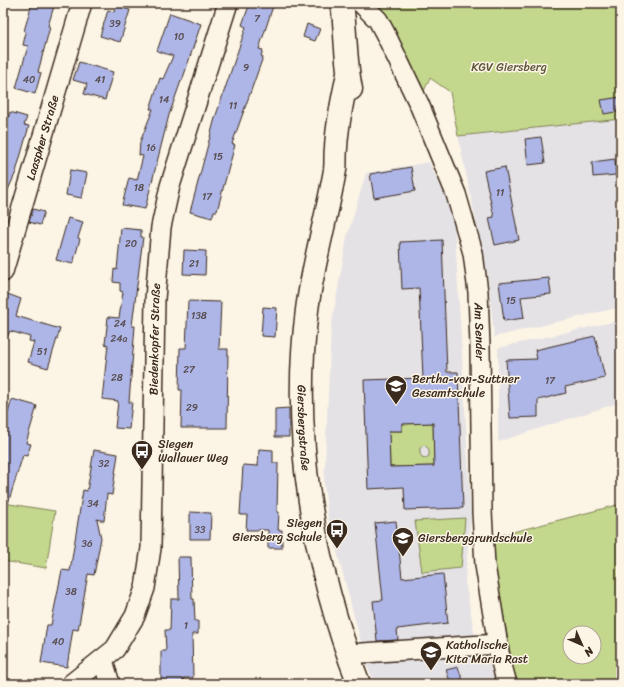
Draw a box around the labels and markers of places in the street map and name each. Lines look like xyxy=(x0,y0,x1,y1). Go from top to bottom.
place label: Bertha-von-Suttner Gesamtschule xyxy=(412,368,520,404)
school or university icon: Bertha-von-Suttner Gesamtschule xyxy=(383,373,409,406)
place label: Siegen Wallauer Weg xyxy=(158,433,228,469)
bus stop icon: Siegen Wallauer Weg xyxy=(129,438,155,471)
place label: Siegen Giersberg Schule xyxy=(232,512,323,548)
bus stop icon: Siegen Giersberg Schule xyxy=(324,517,350,550)
school or university icon: Giersberggrundschule xyxy=(390,525,416,558)
place label: Giersberggrundschule xyxy=(418,527,532,549)
place label: Katholische Kita Maria Rast xyxy=(446,634,528,670)
school or university icon: Katholische Kita Maria Rast xyxy=(418,639,444,672)

